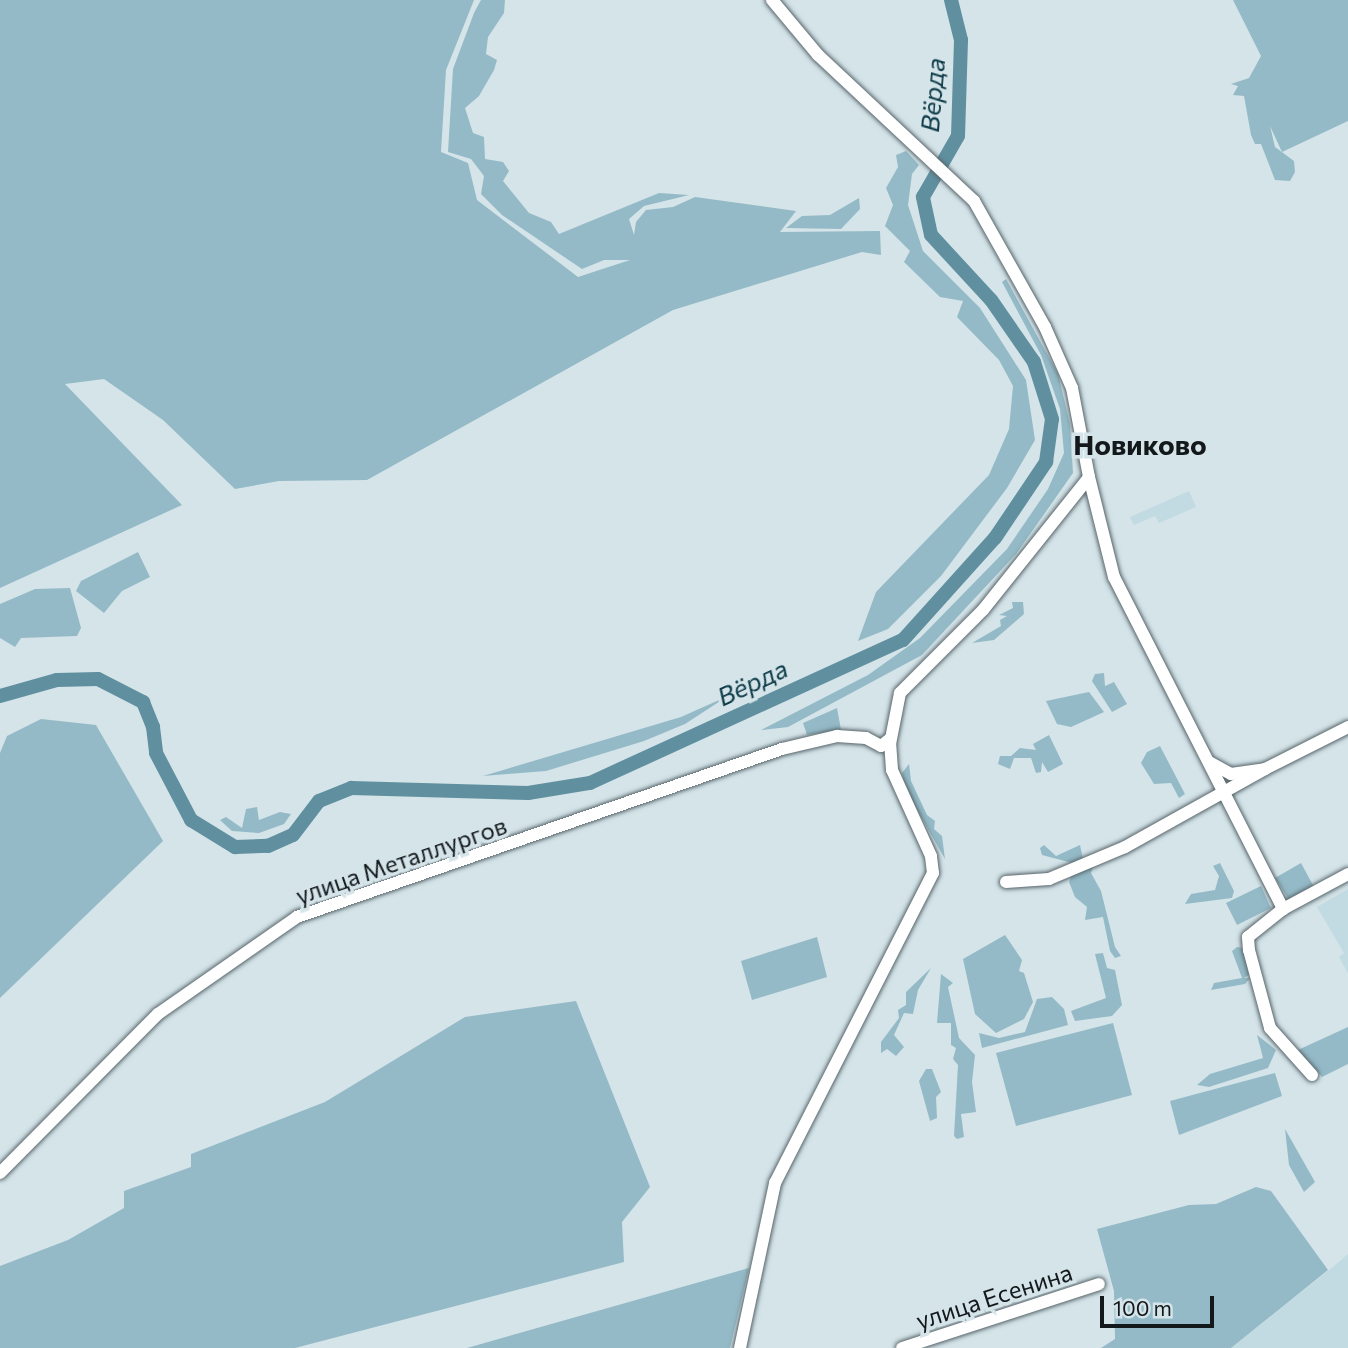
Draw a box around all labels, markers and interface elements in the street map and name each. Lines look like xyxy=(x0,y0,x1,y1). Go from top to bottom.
water label: Вёрда xyxy=(913,57,951,133)
district label: Новиково xyxy=(1073,427,1207,461)
water label: Вёрда xyxy=(712,652,792,712)
street label: улица Металлургов xyxy=(292,810,510,910)
street label: улица Есенина xyxy=(912,1257,1076,1335)
scale bar xyxy=(1103,1282,1217,1326)
text: 100 m xyxy=(1113,1295,1172,1320)

